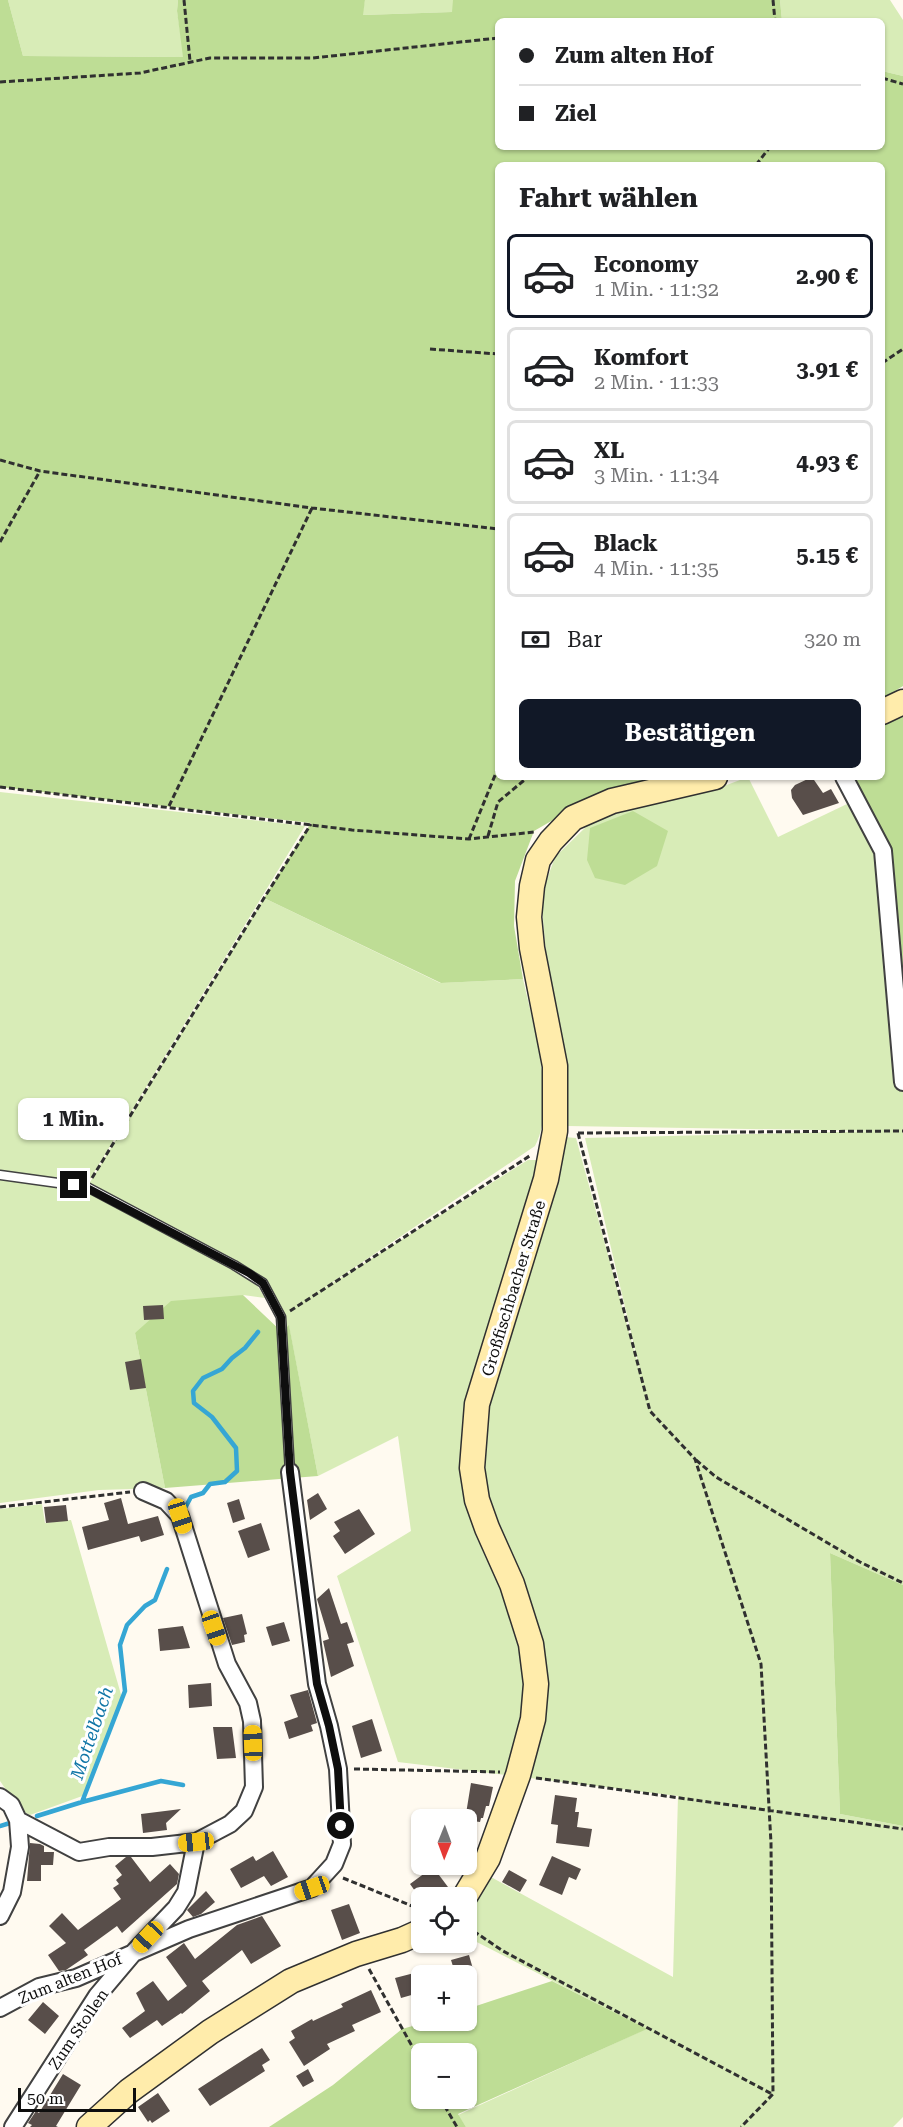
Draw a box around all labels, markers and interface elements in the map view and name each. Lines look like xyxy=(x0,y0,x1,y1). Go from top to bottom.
text: Zum alten Hof xyxy=(555,43,714,68)
text: Ziel xyxy=(555,101,596,126)
text: Fahrt wählen xyxy=(519,182,698,214)
icon: car xyxy=(522,249,576,303)
text: Economy xyxy=(594,252,698,277)
text: 2.90 € xyxy=(796,264,858,289)
text: 1 Min. · 11:32 xyxy=(594,277,719,301)
icon: car xyxy=(522,342,576,396)
text: Komfort xyxy=(594,345,689,370)
text: 3.91 € xyxy=(796,357,858,382)
text: 2 Min. · 11:33 xyxy=(594,370,719,394)
icon: car xyxy=(522,435,576,489)
text: XL xyxy=(594,438,624,463)
text: 4.93 € xyxy=(796,450,858,475)
text: 3 Min. · 11:34 xyxy=(594,463,719,487)
icon: car xyxy=(522,528,576,582)
text: Black xyxy=(594,531,658,556)
text: 5.15 € xyxy=(796,543,858,568)
text: 4 Min. · 11:35 xyxy=(594,556,719,580)
icon: cash xyxy=(519,623,552,656)
text: Bar xyxy=(567,627,603,652)
text: 320 m xyxy=(804,627,861,651)
button: Bestätigen xyxy=(519,699,861,768)
callout: 1 Min. xyxy=(19,1098,130,1140)
text: 1 Min. xyxy=(43,1107,104,1131)
route end xyxy=(60,1171,87,1198)
street label: Großfischbacher Straße xyxy=(478,1198,549,1378)
car xyxy=(166,1496,194,1536)
car xyxy=(200,1608,228,1648)
water label: Mottelbach xyxy=(66,1684,117,1783)
car xyxy=(243,1725,263,1761)
north arrow xyxy=(411,1809,477,1875)
map controls xyxy=(411,1809,477,2109)
route start xyxy=(327,1812,354,1839)
car xyxy=(177,1831,215,1853)
car xyxy=(292,1874,332,1902)
button: locate xyxy=(411,1887,477,1953)
car xyxy=(129,1918,167,1956)
street label: Zum alten Hof xyxy=(16,1949,126,2008)
button: + xyxy=(411,1965,477,2031)
street label: Zum Stollen xyxy=(45,1985,112,2073)
button: − xyxy=(411,2043,477,2109)
scale bar xyxy=(18,2085,136,2112)
text: 50 m xyxy=(27,2089,64,2108)

